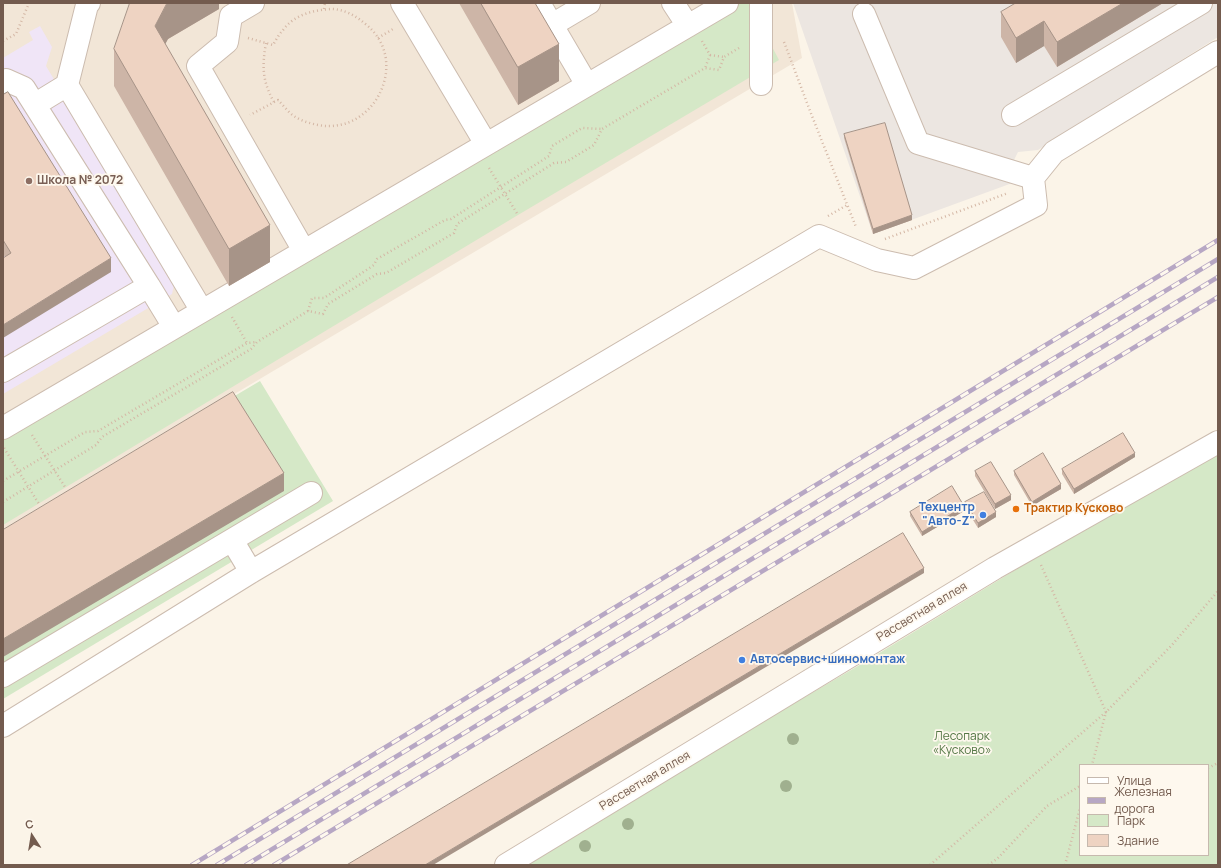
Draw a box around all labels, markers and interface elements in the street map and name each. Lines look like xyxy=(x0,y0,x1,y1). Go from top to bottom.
place label: Школа № 2072 xyxy=(37,174,123,188)
marker: Школа № 2072 xyxy=(24,176,34,186)
place label: Техцентр "Авто-Z" xyxy=(919,501,975,529)
place label: Трактир Кусково xyxy=(1024,502,1123,516)
marker: Трактир Кусково xyxy=(1011,504,1021,514)
marker: Техцентр "Авто-Z" xyxy=(978,510,988,520)
street label: Рассветная аллея xyxy=(874,579,970,645)
place label: Автосервис+шиномонтаж xyxy=(750,653,905,667)
marker: Автосервис+шиномонтаж xyxy=(737,655,747,665)
park label: Лесопарк «Кусково» xyxy=(933,730,991,758)
street label: Рассветная аллея xyxy=(597,748,693,814)
legend xyxy=(1079,764,1209,856)
text: Улица xyxy=(1117,772,1151,789)
text: Железная дорога xyxy=(1114,783,1172,817)
text: Парк xyxy=(1117,812,1145,829)
north arrow xyxy=(12,816,52,856)
text: С xyxy=(24,816,35,832)
text: Здание xyxy=(1117,832,1159,849)

